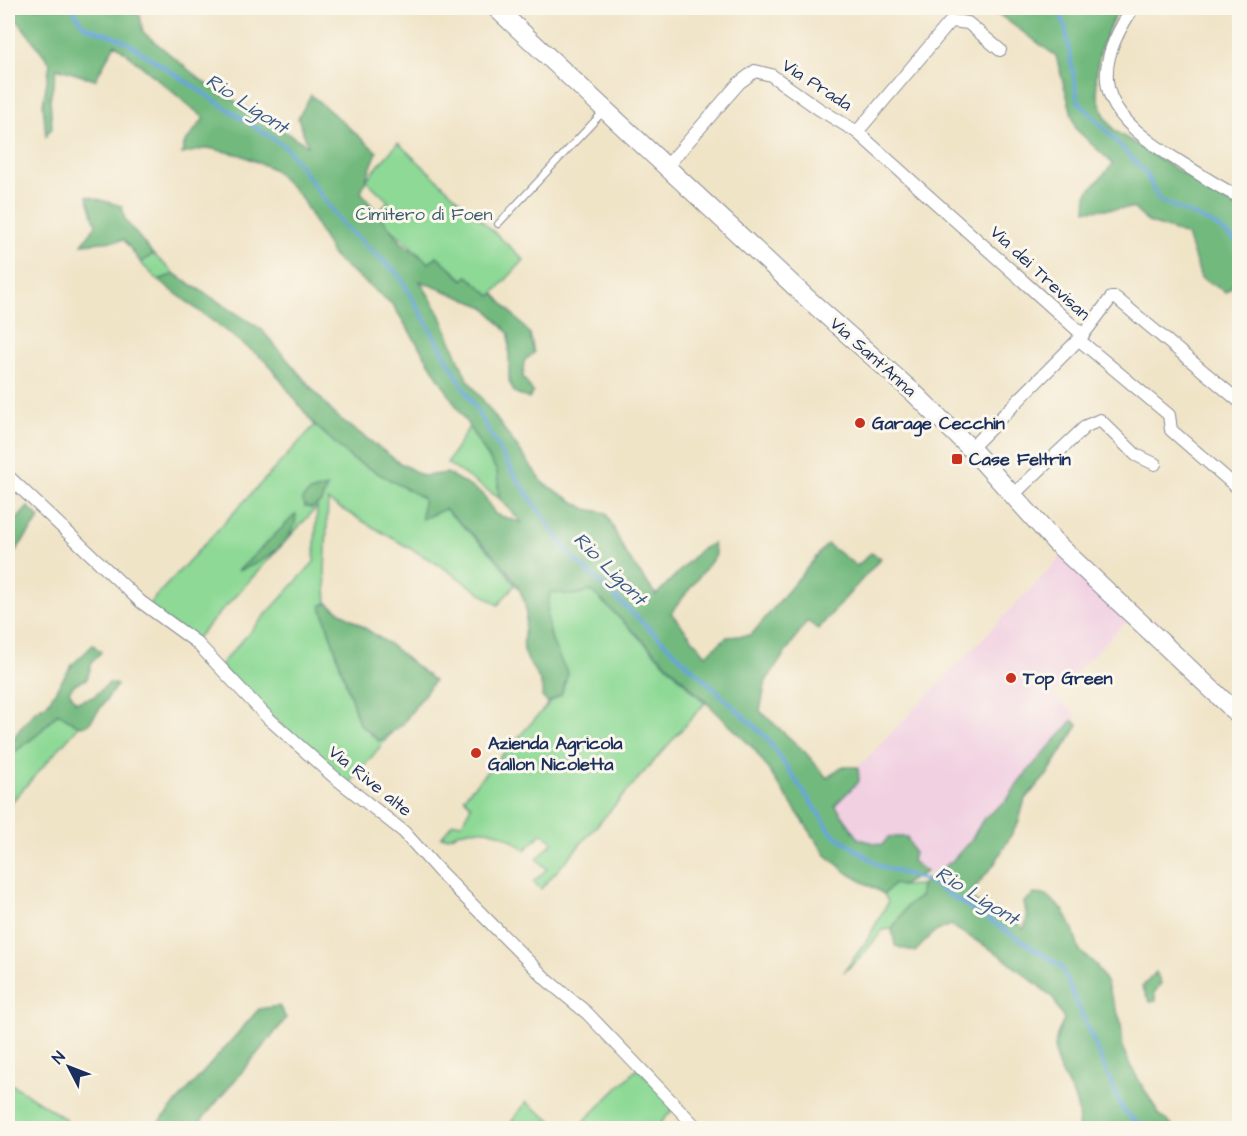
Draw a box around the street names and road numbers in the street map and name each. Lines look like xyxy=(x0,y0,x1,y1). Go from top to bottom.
street label: Via Prada xyxy=(777,53,857,117)
street label: Via dei Trevisan xyxy=(984,220,1096,326)
street label: Via Sant'Anna xyxy=(824,311,922,403)
street label: Via Rive alte xyxy=(323,739,417,823)

